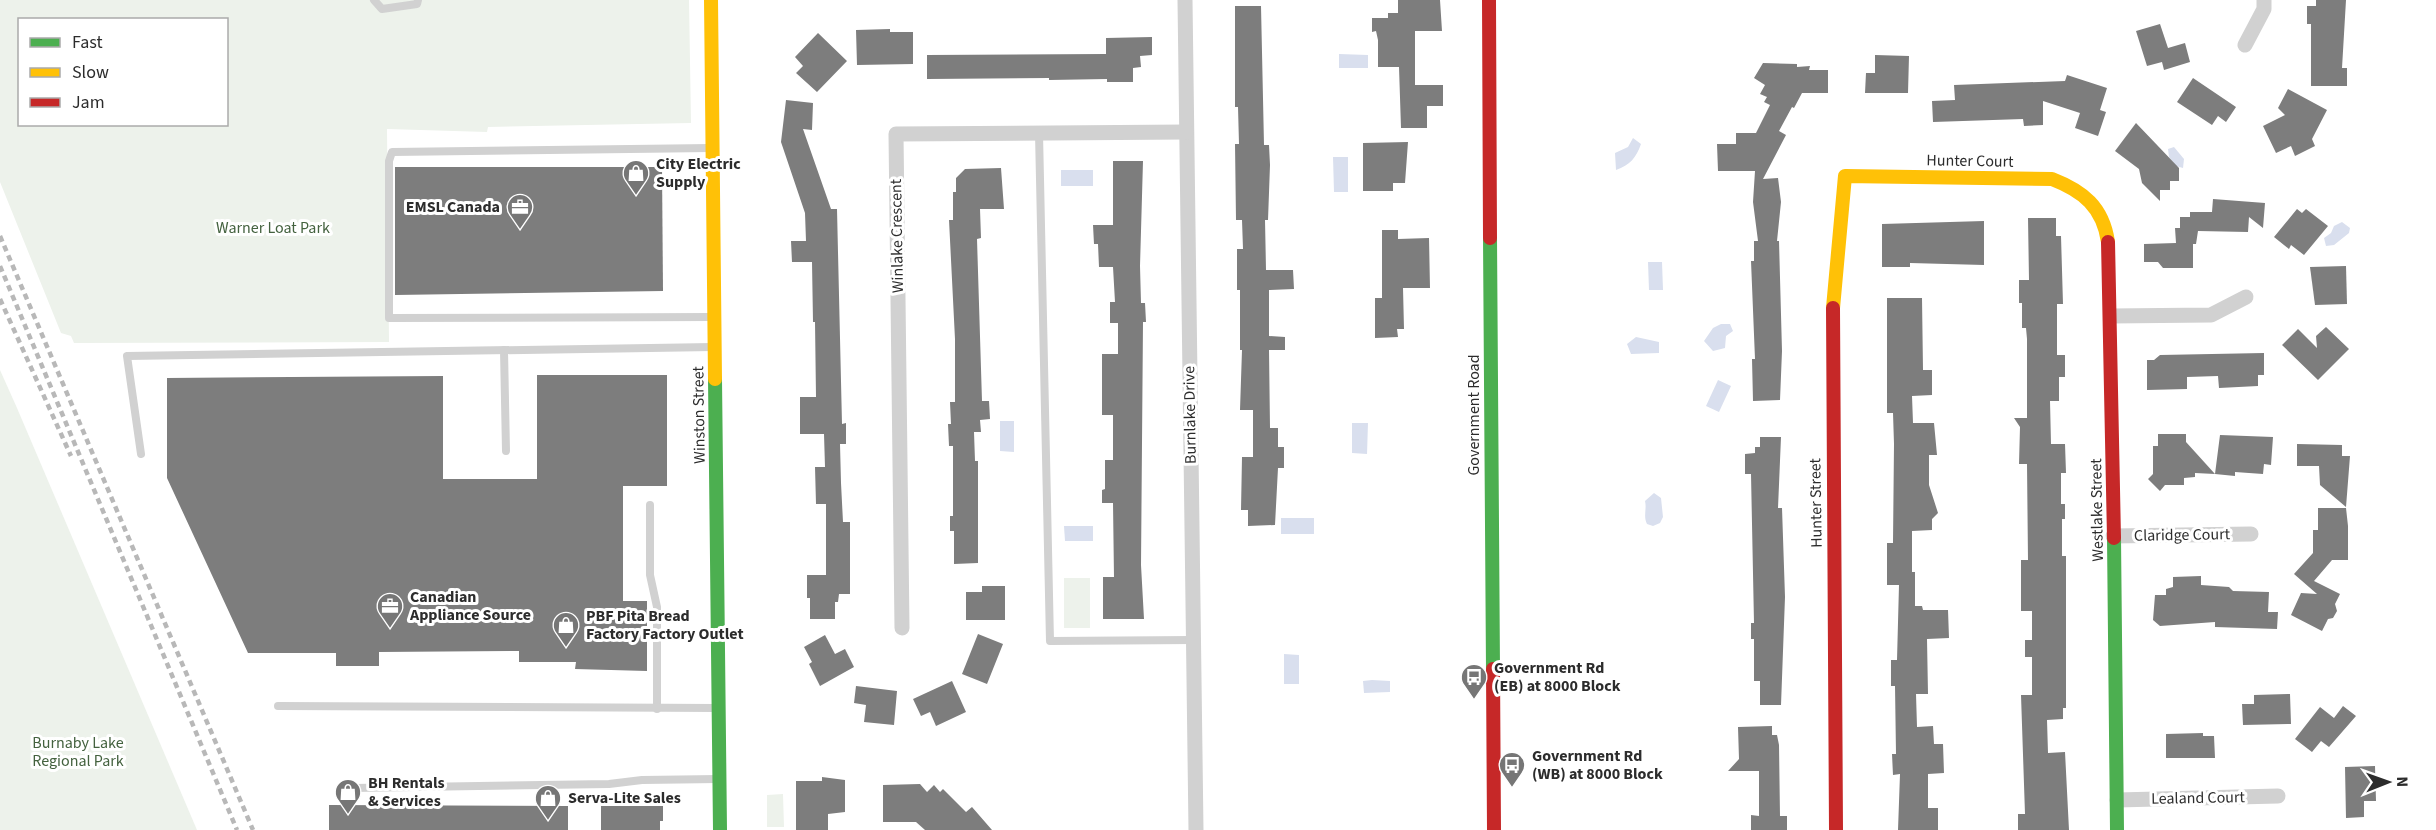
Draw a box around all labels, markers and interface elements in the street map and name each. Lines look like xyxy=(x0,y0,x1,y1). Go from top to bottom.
legend xyxy=(18,18,228,126)
text: Fast xyxy=(72,30,103,55)
text: Slow xyxy=(72,60,109,85)
text: Jam xyxy=(72,90,105,115)
street label: Hunter Court xyxy=(1926,149,2014,173)
place label: City Electric Supply xyxy=(656,153,741,193)
shop icon: City Electric Supply xyxy=(621,158,651,196)
street label: Winlake Crescent xyxy=(885,178,909,293)
office icon: EMSL Canada xyxy=(505,192,535,230)
place label: EMSL Canada xyxy=(406,196,500,218)
park label: Warner Loat Park xyxy=(216,217,330,239)
street label: Government Road xyxy=(1463,354,1485,476)
street label: Winston Street xyxy=(687,365,711,464)
street label: Burnlake Drive xyxy=(1178,366,1202,464)
street label: Hunter Street xyxy=(1804,457,1828,548)
street label: Westlake Street xyxy=(2085,458,2109,562)
street label: Claridge Court xyxy=(2134,523,2231,547)
place label: Canadian Appliance Source xyxy=(409,586,531,626)
office icon: Canadian Appliance Source xyxy=(375,591,405,629)
place label: PBF Pita Bread Factory Factory Outlet xyxy=(586,605,744,645)
shop icon: PBF Pita Bread Factory Factory Outlet xyxy=(551,610,581,648)
place label: Government Rd (EB) at 8000 Block xyxy=(1494,657,1621,697)
bus stop icon: Government Rd (EB) at 8000 Block xyxy=(1459,662,1489,700)
park label: Burnaby Lake Regional Park xyxy=(32,732,124,772)
place label: Government Rd (WB) at 8000 Block xyxy=(1532,745,1663,785)
bus stop icon: Government Rd (WB) at 8000 Block xyxy=(1497,750,1527,788)
north arrow xyxy=(2358,752,2418,812)
place label: BH Rentals & Services xyxy=(368,772,445,812)
text: N xyxy=(2391,776,2413,787)
shop icon: BH Rentals & Services xyxy=(333,777,363,815)
shop icon: Serva-Lite Sales xyxy=(533,783,563,821)
street label: Lealand Court xyxy=(2151,786,2246,810)
place label: Serva-Lite Sales xyxy=(568,787,681,809)

